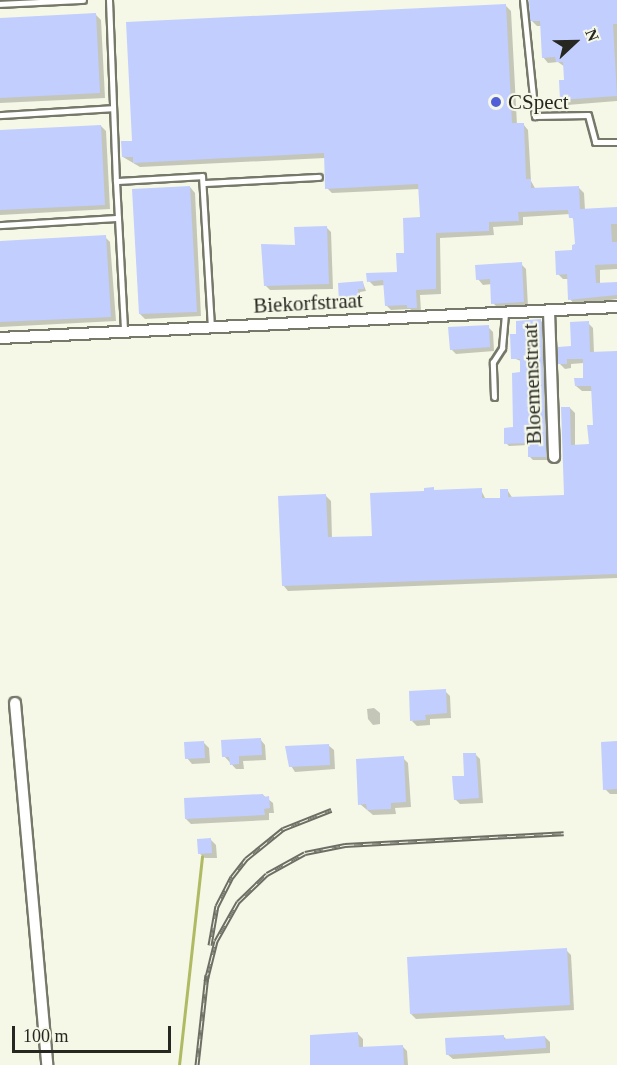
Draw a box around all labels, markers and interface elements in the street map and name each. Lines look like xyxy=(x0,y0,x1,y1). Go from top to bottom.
north arrow xyxy=(545,12,605,72)
text: N xyxy=(582,27,602,44)
place label: CSpect xyxy=(508,89,569,115)
marker: CSpect xyxy=(489,95,503,109)
street label: Biekorfstraat xyxy=(253,288,363,318)
street label: Bloemenstraat xyxy=(517,323,547,445)
scale bar xyxy=(15,1014,174,1052)
text: 100 m xyxy=(23,1026,69,1046)

